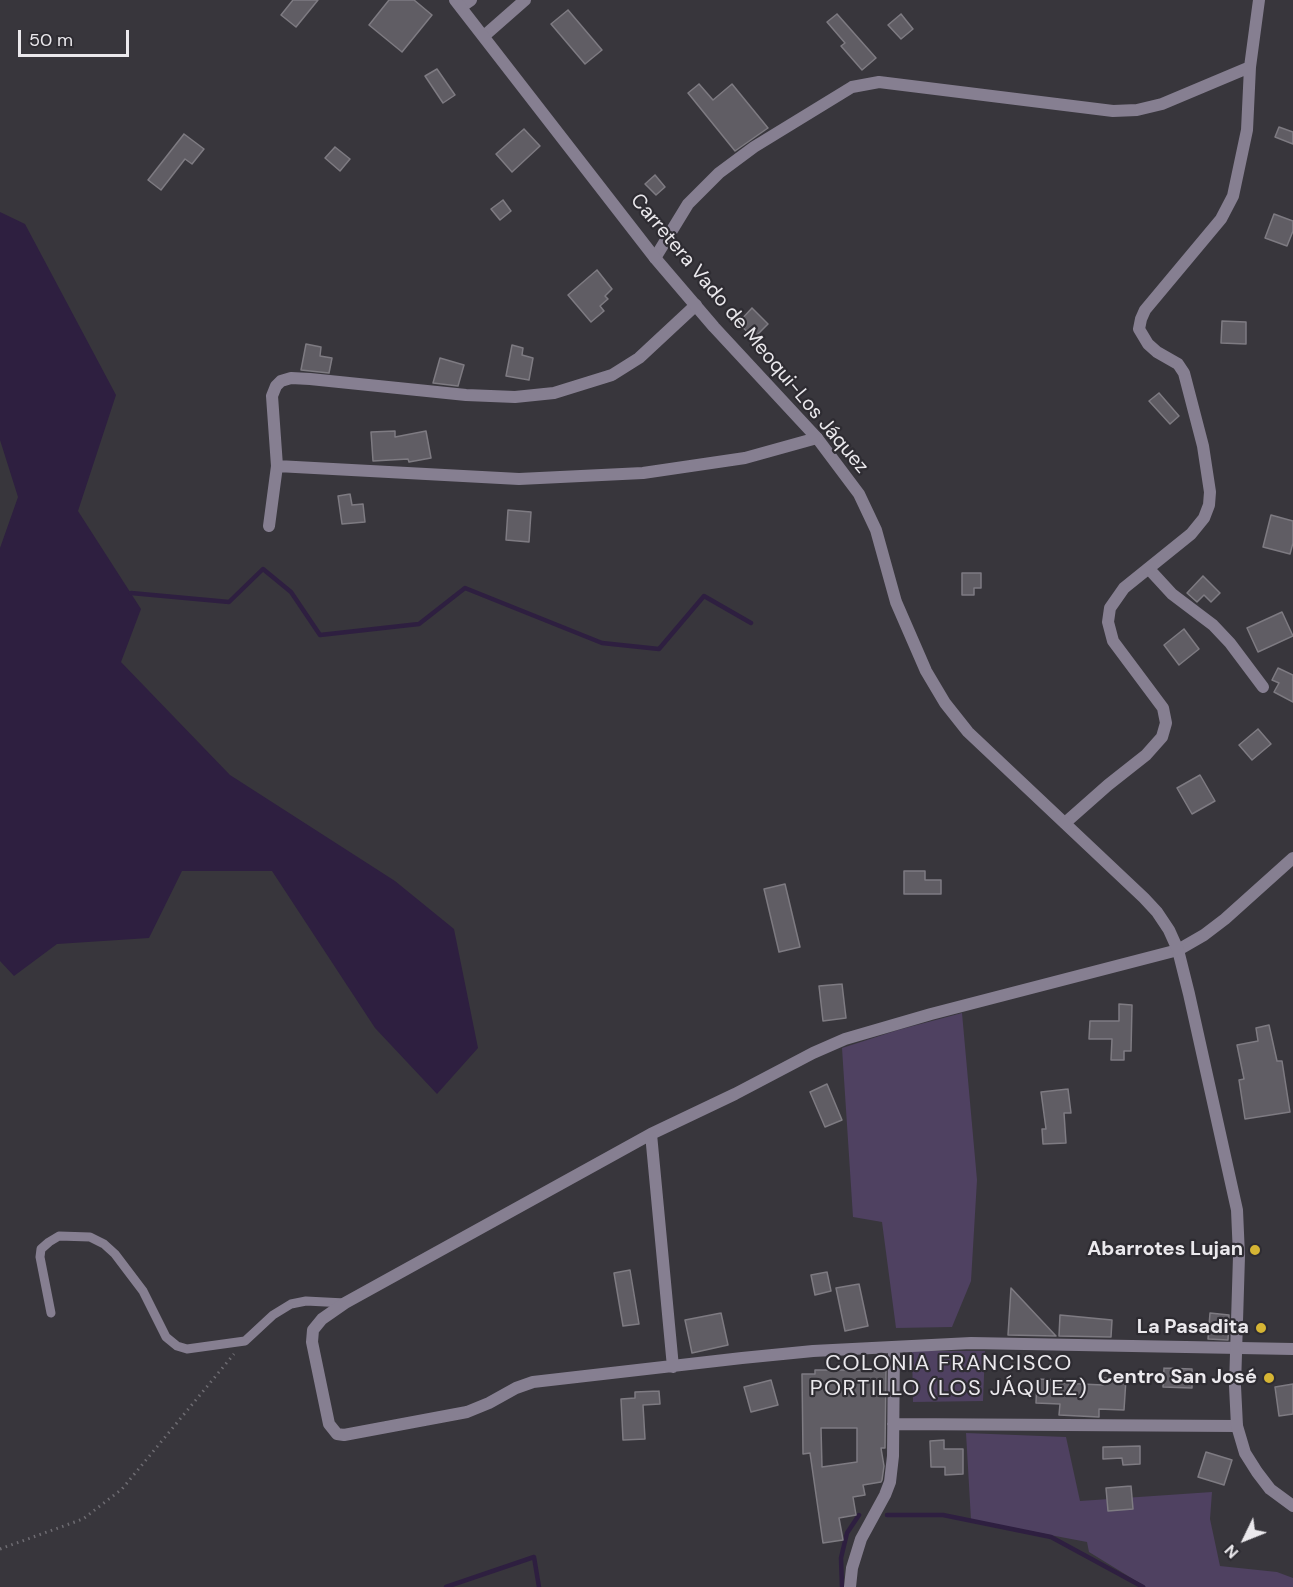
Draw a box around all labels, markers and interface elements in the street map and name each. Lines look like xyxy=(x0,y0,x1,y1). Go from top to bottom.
scale bar xyxy=(21,18,132,56)
text: 50 m xyxy=(29,28,73,52)
street label: Carretera Vado de Meoqui-Los Jáquez xyxy=(625,189,873,479)
place label: Abarrotes Lujan xyxy=(1087,1238,1243,1262)
marker: Abarrotes Lujan xyxy=(1248,1243,1262,1257)
place label: La Pasadita xyxy=(1137,1316,1249,1340)
marker: La Pasadita xyxy=(1254,1321,1268,1335)
district label: COLONIA FRANCISCO PORTILLO (LOS JÁQUEZ) xyxy=(810,1351,1088,1402)
place label: Centro San José xyxy=(1098,1366,1257,1390)
marker: Centro San José xyxy=(1262,1371,1276,1385)
north arrow xyxy=(1215,1509,1275,1569)
text: N xyxy=(1220,1540,1243,1563)

